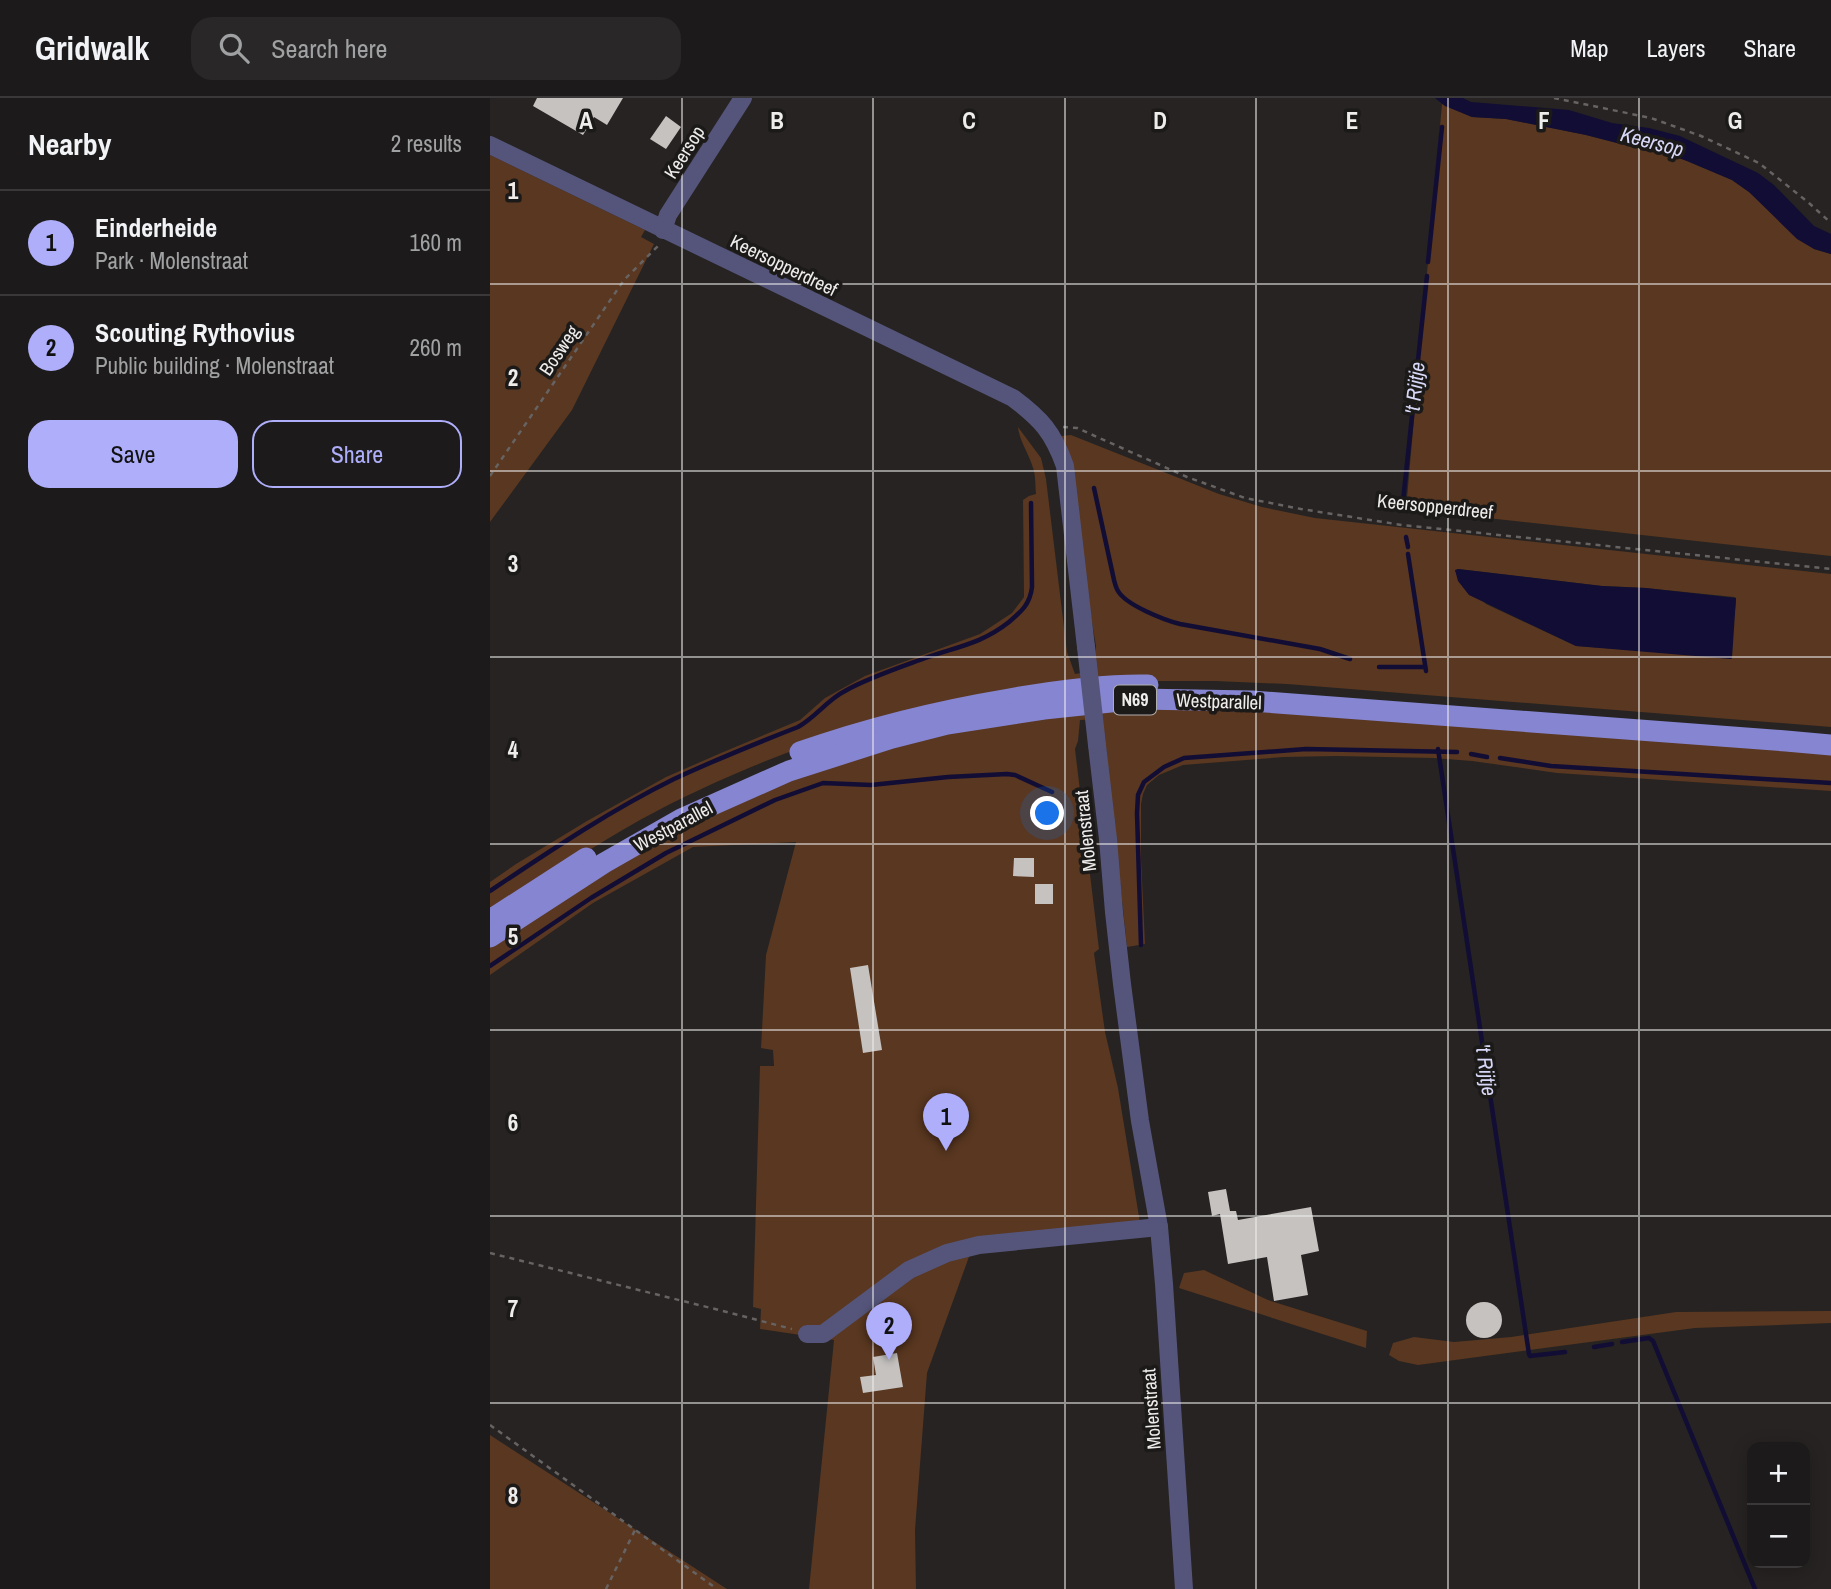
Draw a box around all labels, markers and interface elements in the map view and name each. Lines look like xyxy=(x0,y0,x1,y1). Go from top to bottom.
search box xyxy=(191,17,681,80)
text: Gridwalk xyxy=(35,26,149,70)
icon: search xyxy=(215,29,253,67)
text: Search here xyxy=(271,31,387,66)
text: Map xyxy=(1570,32,1608,64)
text: Layers xyxy=(1646,32,1705,64)
text: Share xyxy=(1743,32,1796,64)
text: A xyxy=(579,105,593,136)
text: B xyxy=(770,105,784,136)
text: C xyxy=(962,105,976,136)
text: D xyxy=(1153,105,1167,136)
text: E xyxy=(1346,105,1358,136)
text: F xyxy=(1538,105,1550,136)
text: G xyxy=(1728,105,1742,136)
water label: Keersop xyxy=(1617,119,1687,164)
street label: Keersop xyxy=(658,121,710,183)
text: Nearby xyxy=(28,124,111,164)
text: 2 results xyxy=(391,128,462,159)
text: 1 xyxy=(508,175,519,206)
text: Einderheide xyxy=(95,210,217,245)
text: 1 xyxy=(46,227,56,258)
text: 160 m xyxy=(410,227,462,258)
street label: Keersopperdreef xyxy=(726,228,842,302)
text: Park · Molenstraat xyxy=(95,245,248,276)
text: Scouting Rythovius xyxy=(95,315,295,350)
street label: Bosweg xyxy=(533,319,585,380)
text: 2 xyxy=(46,332,56,363)
text: 260 m xyxy=(410,332,462,363)
text: Public building · Molenstraat xyxy=(95,350,334,381)
water label: 't Rijtje xyxy=(1397,361,1432,415)
text: 2 xyxy=(508,362,518,393)
button: Save xyxy=(28,420,238,488)
button: Share xyxy=(252,420,462,488)
street label: Keersopperdreef xyxy=(1376,487,1495,525)
text: 3 xyxy=(508,548,518,579)
road number: N69 xyxy=(1114,686,1156,714)
street label: Westparallel xyxy=(1176,687,1262,715)
text: 4 xyxy=(508,734,519,765)
street label: Molenstraat xyxy=(1068,789,1102,873)
street label: Westparallel xyxy=(629,794,717,858)
your location xyxy=(1030,796,1064,830)
text: 5 xyxy=(508,921,518,952)
water label: 't Rijtje xyxy=(1469,1042,1504,1098)
pin: 1 xyxy=(923,1093,969,1151)
text: 6 xyxy=(508,1107,518,1138)
text: 7 xyxy=(508,1293,518,1324)
pin: 2 xyxy=(866,1302,912,1360)
street label: Molenstraat xyxy=(1135,1367,1167,1451)
map controls xyxy=(1747,1442,1810,1568)
button: + xyxy=(1747,1442,1810,1505)
text: 8 xyxy=(508,1480,518,1511)
button: − xyxy=(1747,1505,1810,1568)

